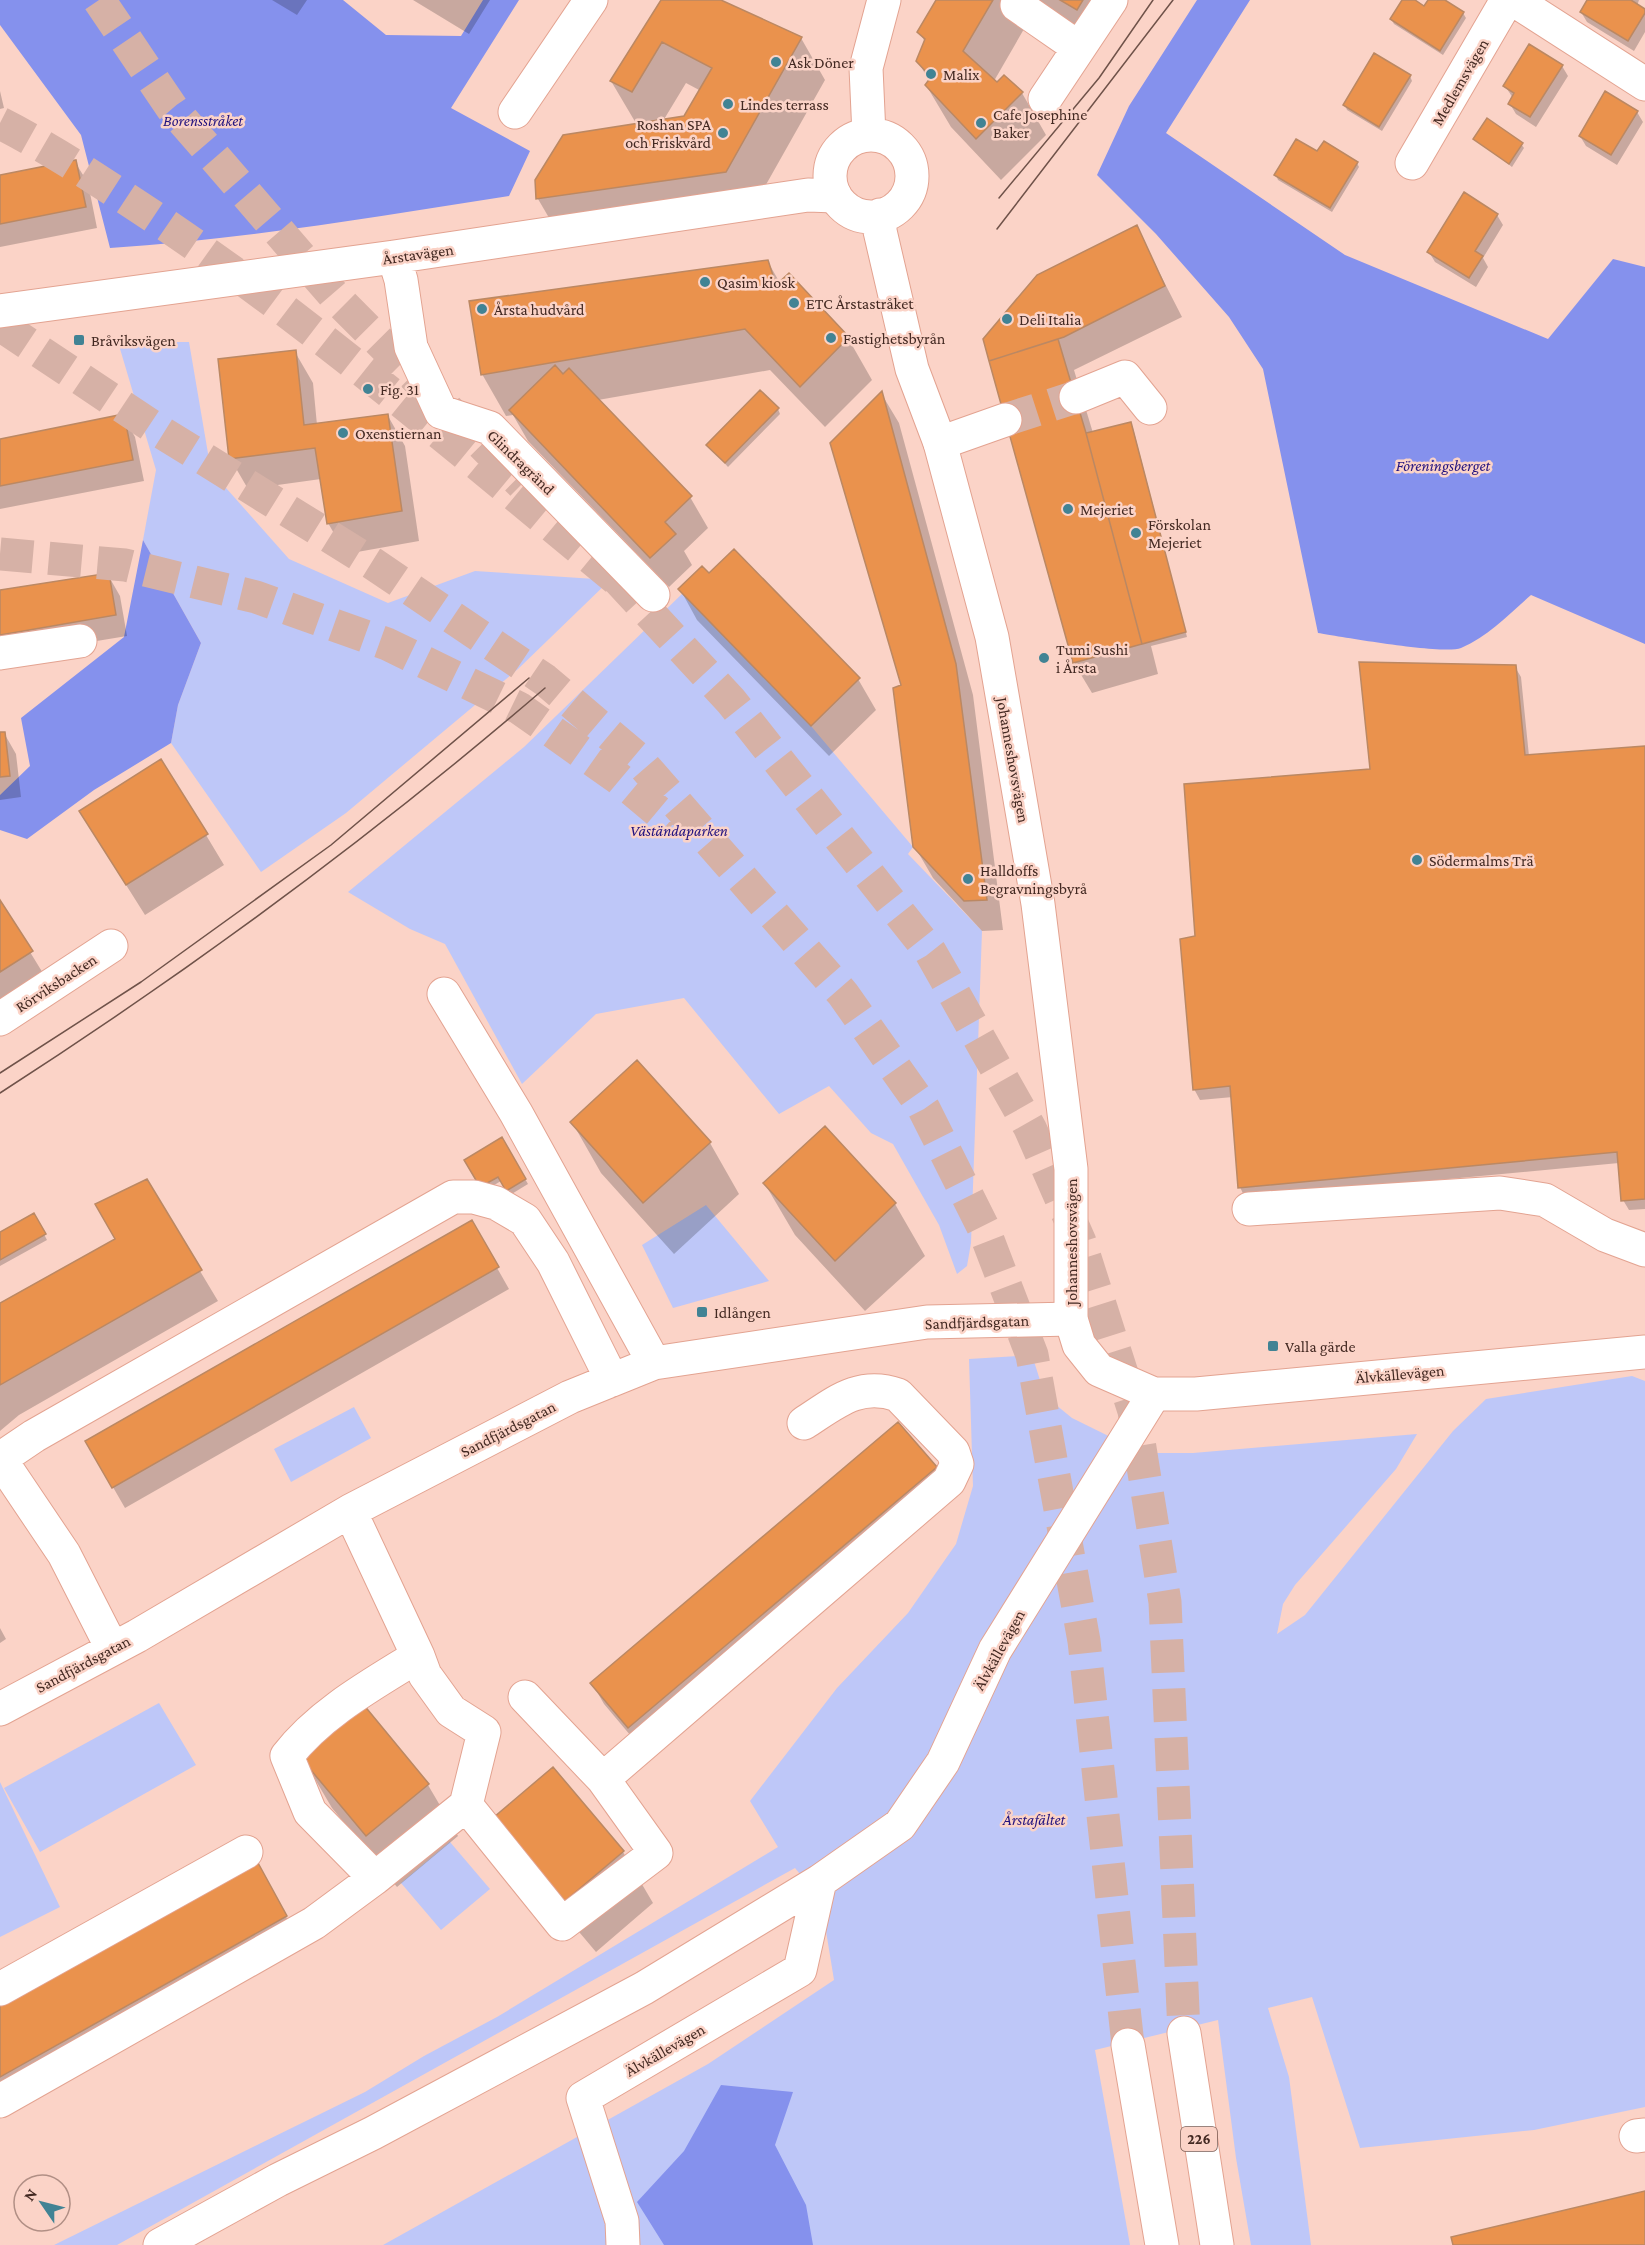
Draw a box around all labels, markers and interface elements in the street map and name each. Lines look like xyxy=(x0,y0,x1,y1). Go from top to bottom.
street label: Medlemsvägen xyxy=(1428,35,1493,129)
place label: Ask Döner xyxy=(788,54,854,71)
marker: Ask Döner xyxy=(769,55,783,69)
place label: Malix xyxy=(943,66,980,83)
marker: Malix xyxy=(924,67,938,81)
place label: Lindes terrass xyxy=(740,96,829,113)
marker: Lindes terrass xyxy=(721,97,735,111)
place label: Cafe Josephine Baker xyxy=(993,106,1087,141)
park label: Borensstråket xyxy=(163,112,243,129)
place label: Roshan SPA och Friskvård xyxy=(625,116,712,151)
marker: Cafe Josephine Baker xyxy=(974,116,988,130)
marker: Roshan SPA och Friskvård xyxy=(716,126,730,140)
street label: Årstavägen xyxy=(381,241,455,268)
place label: Qasim kiosk xyxy=(717,274,796,291)
marker: Qasim kiosk xyxy=(698,275,712,289)
place label: ETC Årstastråket xyxy=(806,295,914,312)
marker: ETC Årstastråket xyxy=(787,296,801,310)
place label: Årsta hudvård xyxy=(494,301,585,318)
marker: Årsta hudvård xyxy=(475,302,489,316)
place label: Deli Italia xyxy=(1019,311,1082,328)
marker: Deli Italia xyxy=(1000,312,1014,326)
place label: Fastighetsbyrån xyxy=(843,330,946,348)
marker: Fastighetsbyrån xyxy=(824,331,838,345)
place label: Bråviksvägen xyxy=(91,332,176,350)
marker: Bråviksvägen xyxy=(72,333,86,347)
place label: Fig. 31 xyxy=(380,381,419,399)
marker: Fig. 31 xyxy=(361,382,375,396)
place label: Oxenstiernan xyxy=(355,425,442,442)
marker: Oxenstiernan xyxy=(336,426,350,440)
street label: Glindragränd xyxy=(484,426,558,499)
park label: Föreningsberget xyxy=(1396,457,1491,475)
place label: Mejeriet xyxy=(1080,501,1134,519)
marker: Mejeriet xyxy=(1061,502,1075,516)
place label: Förskolan Mejeriet xyxy=(1148,516,1211,552)
marker: Förskolan Mejeriet xyxy=(1129,526,1143,540)
place label: Tumi Sushi i Årsta xyxy=(1056,641,1128,676)
marker: Tumi Sushi i Årsta xyxy=(1037,651,1051,665)
street label: Johanneshovsvägen xyxy=(992,694,1032,825)
park label: Väständaparken xyxy=(630,822,728,840)
place label: Södermalms Trä xyxy=(1429,852,1534,869)
marker: Södermalms Trä xyxy=(1410,853,1424,867)
place label: Halldoffs Begravningsbyrå xyxy=(980,862,1088,898)
marker: Halldoffs Begravningsbyrå xyxy=(961,872,975,886)
street label: Rörviksbacken xyxy=(12,950,100,1015)
street label: Johanneshovsvägen xyxy=(1063,1178,1081,1308)
place label: Idlången xyxy=(714,1304,771,1322)
marker: Idlången xyxy=(695,1305,709,1319)
street label: Sandfjärdsgatan xyxy=(925,1312,1030,1333)
place label: Valla gärde xyxy=(1285,1338,1355,1356)
marker: Valla gärde xyxy=(1266,1339,1280,1353)
street label: Älvkällevägen xyxy=(1355,1362,1446,1387)
street label: Sandfjärdsgatan xyxy=(458,1398,559,1461)
street label: Älvkällevägen xyxy=(970,1607,1029,1694)
street label: Sandfjärdsgatan xyxy=(33,1632,134,1697)
park label: Årstafältet xyxy=(1002,1811,1066,1829)
street label: Älvkällevägen xyxy=(622,2020,709,2080)
road number: 226 xyxy=(1181,2127,1217,2151)
north arrow xyxy=(12,2173,72,2233)
text: N xyxy=(20,2185,40,2204)

